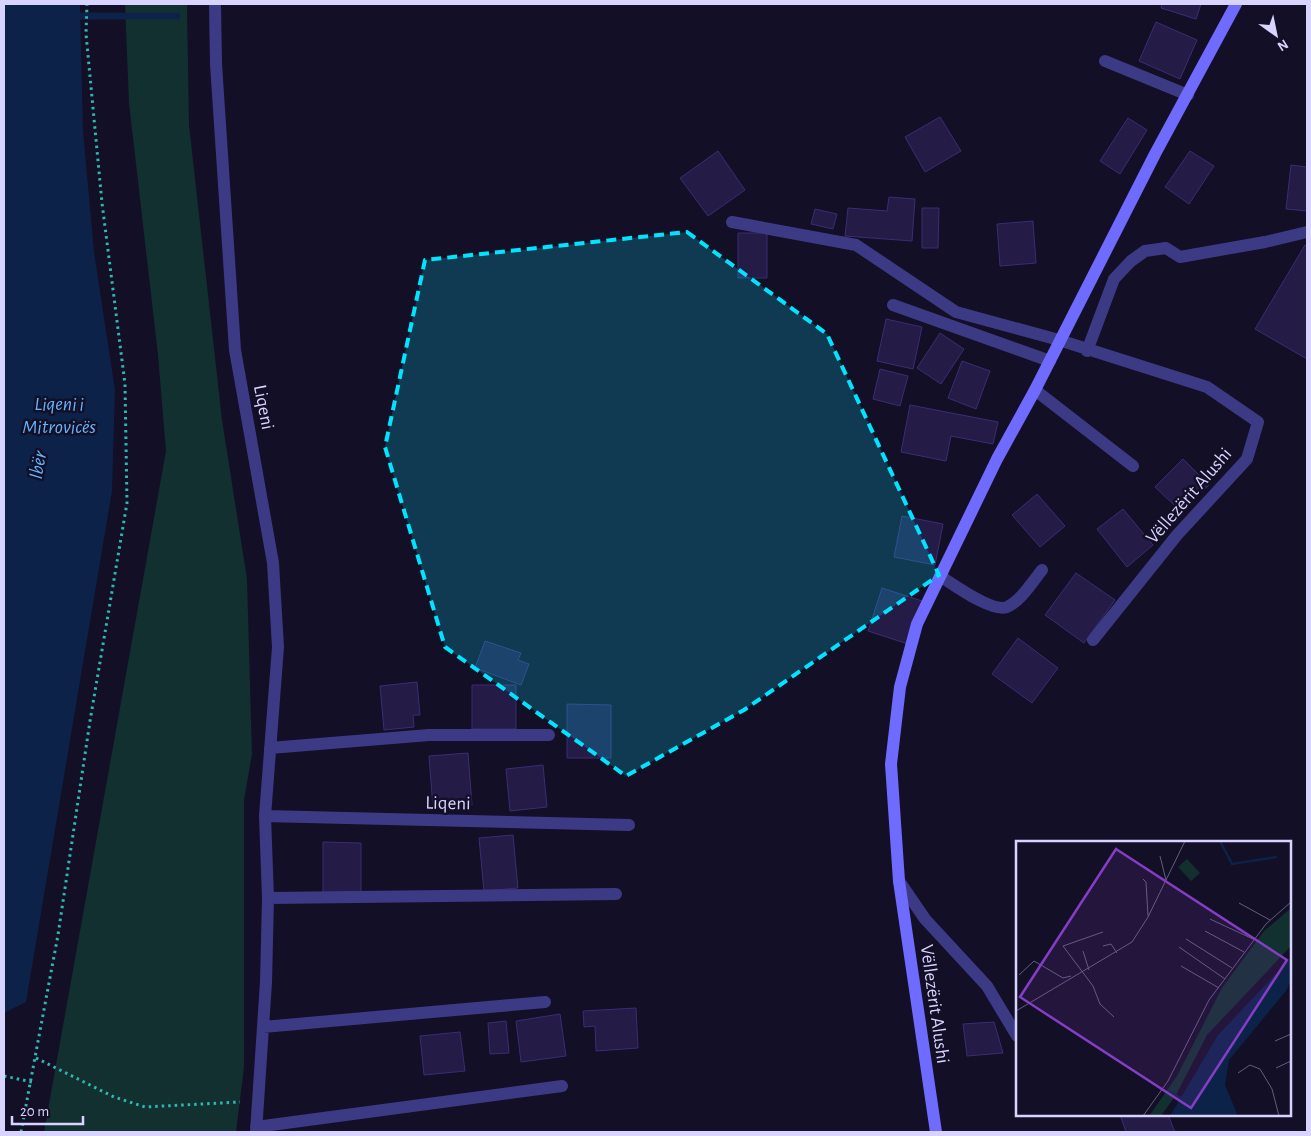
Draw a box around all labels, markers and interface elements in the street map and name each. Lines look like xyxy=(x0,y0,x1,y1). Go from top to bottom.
north arrow xyxy=(1251,10,1301,60)
text: N xyxy=(1275,37,1290,54)
street label: Liqeni xyxy=(250,383,277,431)
water label: Liqeni i Mitrovicës xyxy=(22,394,96,437)
street label: Vëllezërit Alushi xyxy=(1143,444,1236,547)
water label: Ibër xyxy=(26,449,50,481)
street label: Liqeni xyxy=(425,794,471,813)
inset map xyxy=(1016,841,1291,1116)
street label: Vëllezërit Alushi xyxy=(917,944,952,1065)
scale bar xyxy=(12,1094,84,1126)
text: 20 m xyxy=(20,1104,49,1119)

